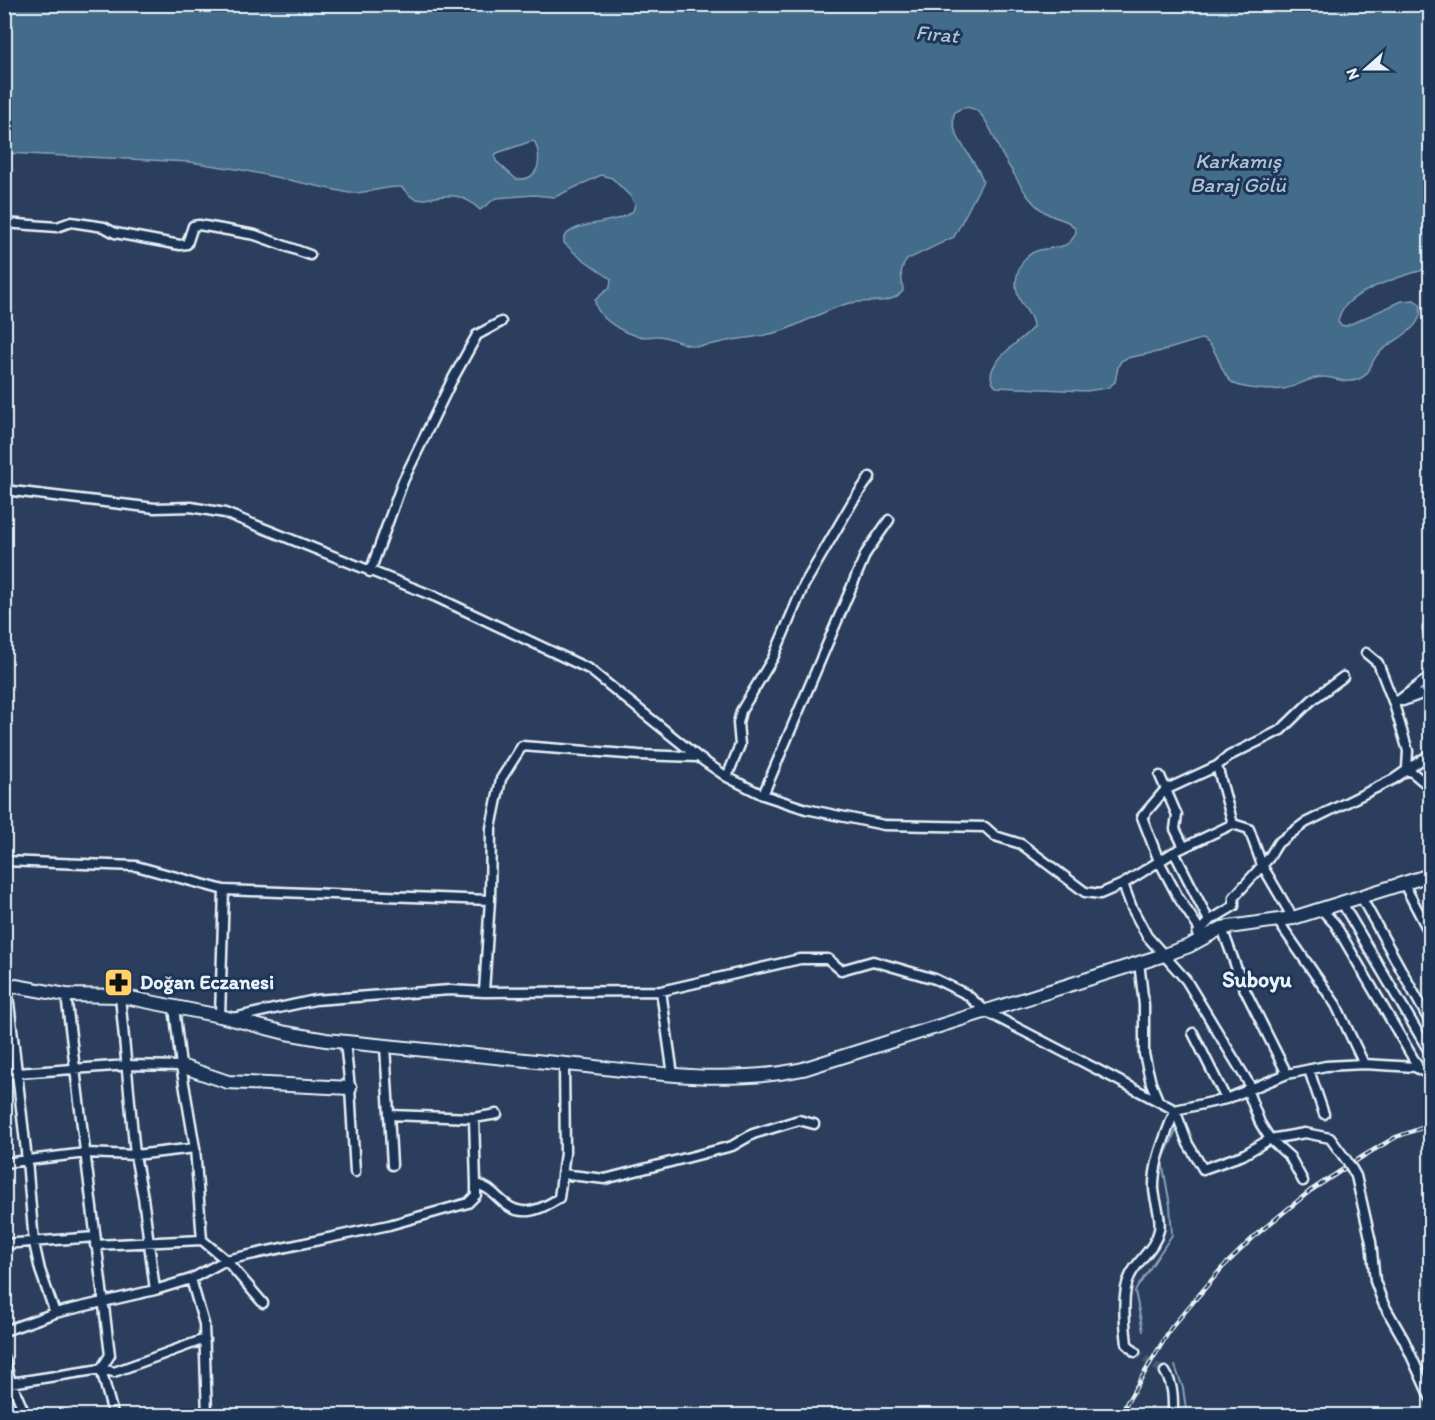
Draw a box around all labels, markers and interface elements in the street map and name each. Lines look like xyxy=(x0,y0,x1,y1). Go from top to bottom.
water label: Fırat xyxy=(914,19,962,48)
north arrow xyxy=(1336,39,1396,99)
text: N xyxy=(1342,66,1363,83)
water label: Karkamış Baraj Gölü xyxy=(1190,148,1286,197)
pharmacy icon: Doğan Eczanesi xyxy=(103,966,135,998)
district label: Suboyu xyxy=(1222,966,1293,993)
place label: Doğan Eczanesi xyxy=(140,970,274,995)

